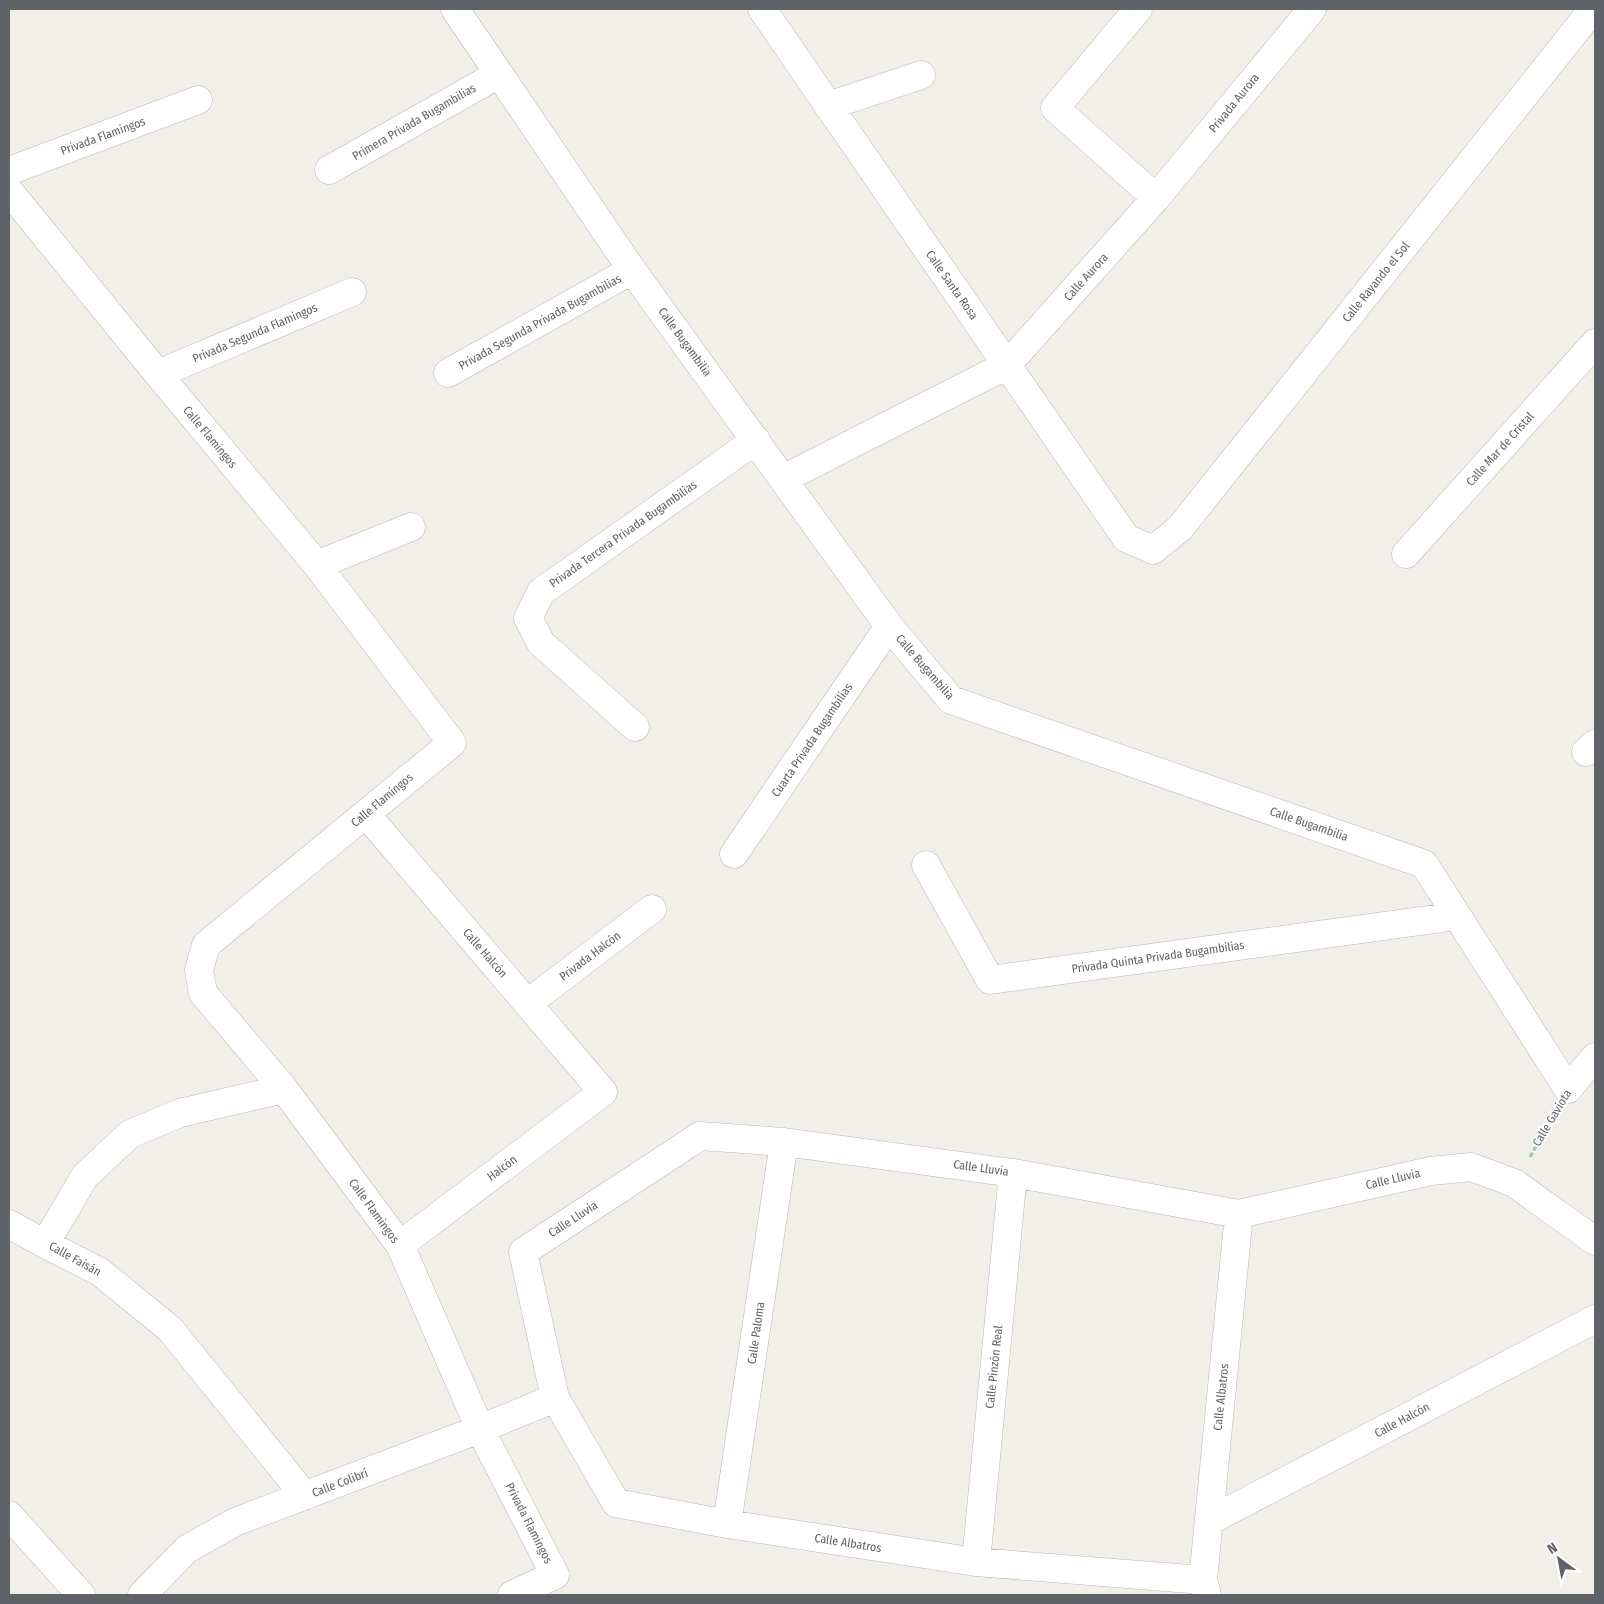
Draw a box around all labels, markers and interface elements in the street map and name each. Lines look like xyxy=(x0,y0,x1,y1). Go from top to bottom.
street label: Privada Aurora xyxy=(1206,71,1262,135)
street label: Primera Privada Bugambilias xyxy=(350,81,478,163)
street label: Privada Flamingos xyxy=(59,114,147,158)
street label: Calle Rayando el Sol xyxy=(1339,239,1413,325)
street label: Calle Santa Rosa xyxy=(923,248,981,322)
street label: Calle Aurora xyxy=(1061,250,1111,304)
street label: Privada Segunda Privada Bugambilias xyxy=(456,271,624,373)
street label: Privada Segunda Flamingos xyxy=(191,300,319,366)
street label: Calle Bugambilia xyxy=(655,305,715,379)
street label: Calle Flamingos xyxy=(180,403,240,471)
street label: Calle Mar de Cristal xyxy=(1463,409,1537,489)
street label: Privada Tercera Privada Bugambilias xyxy=(547,478,699,590)
street label: Calle Bugambilia xyxy=(893,632,957,702)
street label: Cuarta Privada Bugambilias xyxy=(769,681,855,799)
street label: Calle Flamingos xyxy=(348,770,416,830)
street label: Calle Bugambilia xyxy=(1268,804,1350,844)
street label: Calle Halcón xyxy=(460,926,510,980)
street label: Privada Halcón xyxy=(557,928,623,984)
street label: Privada Quinta Privada Bugambilias xyxy=(1071,938,1245,976)
street label: Calle Gaviota xyxy=(1530,1087,1574,1149)
street label: Halcón xyxy=(484,1152,520,1184)
street label: Calle Lluvia xyxy=(952,1157,1010,1179)
street label: Calle Lluvia xyxy=(1364,1166,1422,1192)
street label: Calle Flamingos xyxy=(346,1176,402,1246)
street label: Calle Lluvia xyxy=(546,1198,600,1240)
street label: Calle Faisán xyxy=(46,1239,104,1279)
street label: Calle Paloma xyxy=(745,1301,767,1365)
street label: Calle Pinzón Real xyxy=(983,1325,1005,1409)
street label: Calle Albatros xyxy=(1211,1363,1231,1431)
street label: Calle Halcón xyxy=(1372,1400,1432,1440)
street label: Calle Colibrí xyxy=(310,1466,370,1500)
street label: Privada Flamingos xyxy=(503,1480,555,1566)
street label: Calle Albatros xyxy=(814,1531,882,1555)
north arrow xyxy=(1534,1534,1584,1584)
text: N xyxy=(1544,1539,1560,1558)

